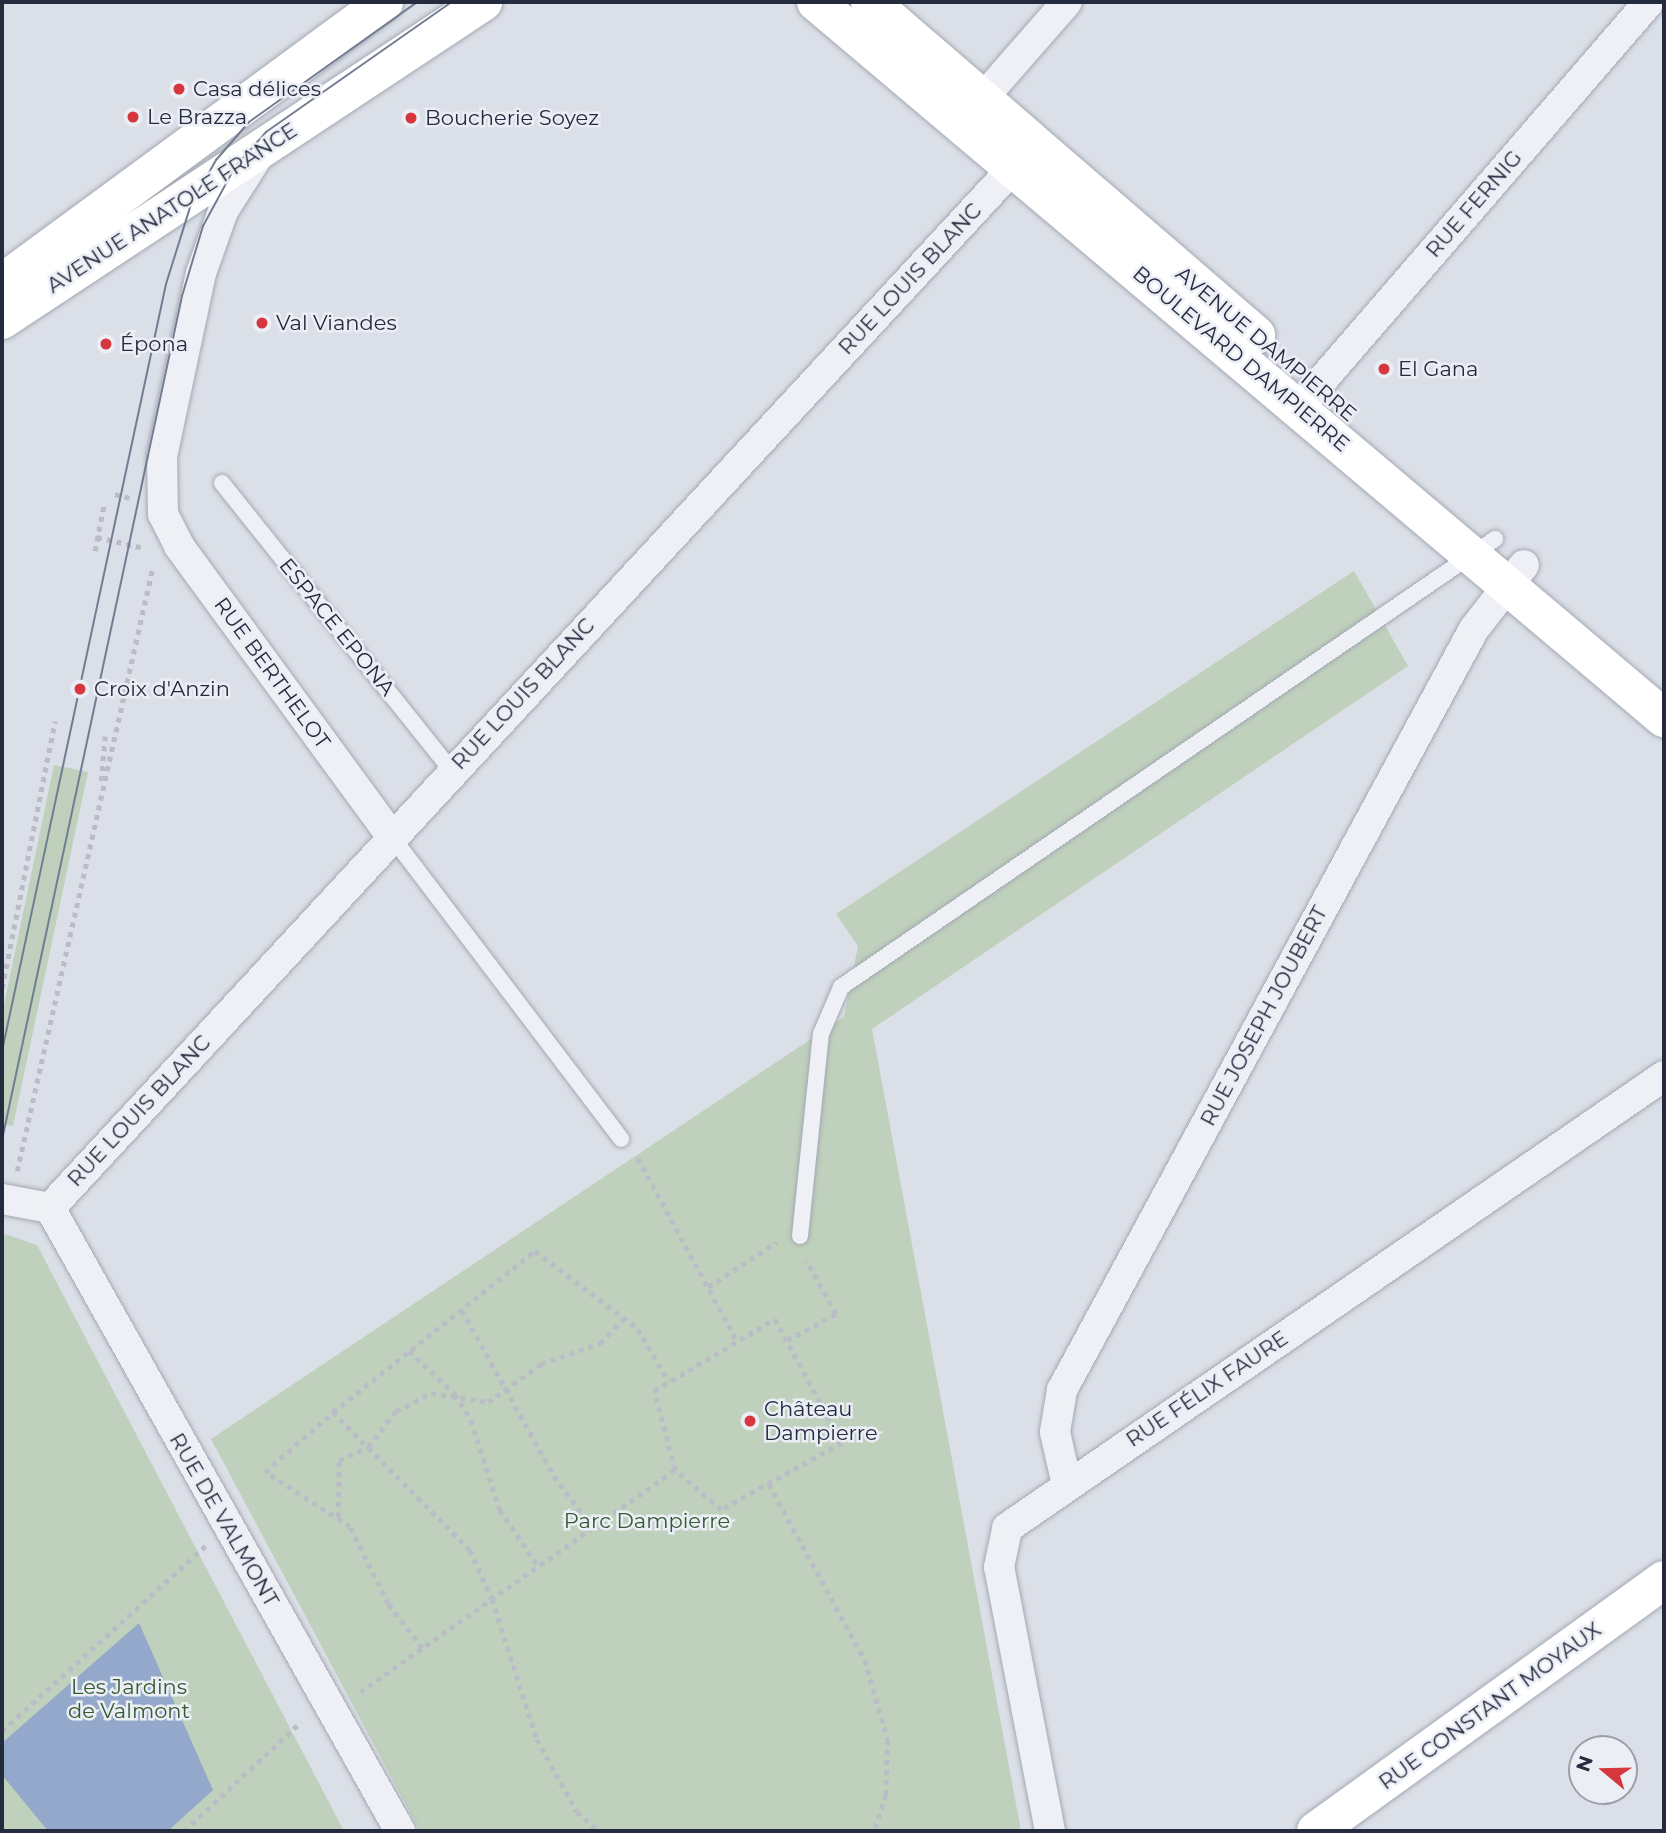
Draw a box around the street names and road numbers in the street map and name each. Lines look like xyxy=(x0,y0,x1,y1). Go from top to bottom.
street label: AVENUE ANATOLE FRANCE xyxy=(42,118,302,298)
street label: RUE FERNIG xyxy=(1421,145,1527,263)
street label: RUE LOUIS BLANC xyxy=(833,198,987,360)
street label: BOULEVARD DAMPIERRE xyxy=(1127,261,1355,457)
street label: AVENUE DAMPIERRE xyxy=(1171,261,1361,427)
street label: ESPACE EPONA xyxy=(274,553,400,701)
street label: RUE BERTHELOT xyxy=(209,592,335,754)
street label: RUE LOUIS BLANC xyxy=(446,613,600,775)
street label: RUE JOSEPH JOUBERT xyxy=(1195,902,1333,1130)
street label: RUE LOUIS BLANC xyxy=(62,1030,216,1192)
street label: RUE FÉLIX FAURE xyxy=(1121,1326,1293,1452)
street label: RUE DE VALMONT xyxy=(164,1429,284,1611)
street label: RUE CONSTANT MOYAUX xyxy=(1374,1617,1606,1795)

